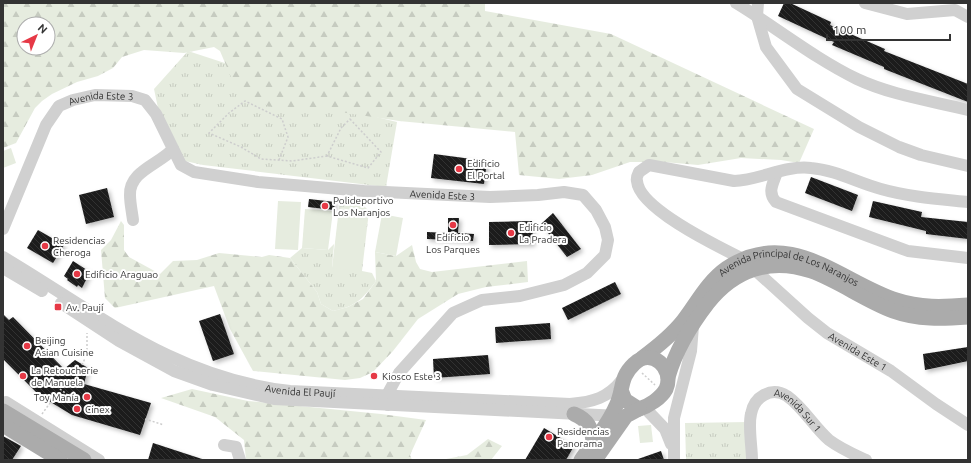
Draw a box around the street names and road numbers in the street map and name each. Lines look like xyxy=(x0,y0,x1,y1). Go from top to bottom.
street label: Avenida Este 3 xyxy=(67,90,134,107)
street label: Avenida Este 3 xyxy=(409,188,475,202)
street label: Avenida Principal de Los Naranjos xyxy=(714,272,864,290)
street label: Avenida Este 1 xyxy=(827,330,889,373)
street label: Avenida El Paují xyxy=(264,382,336,399)
street label: Avenida Sur 1 xyxy=(773,387,823,434)

